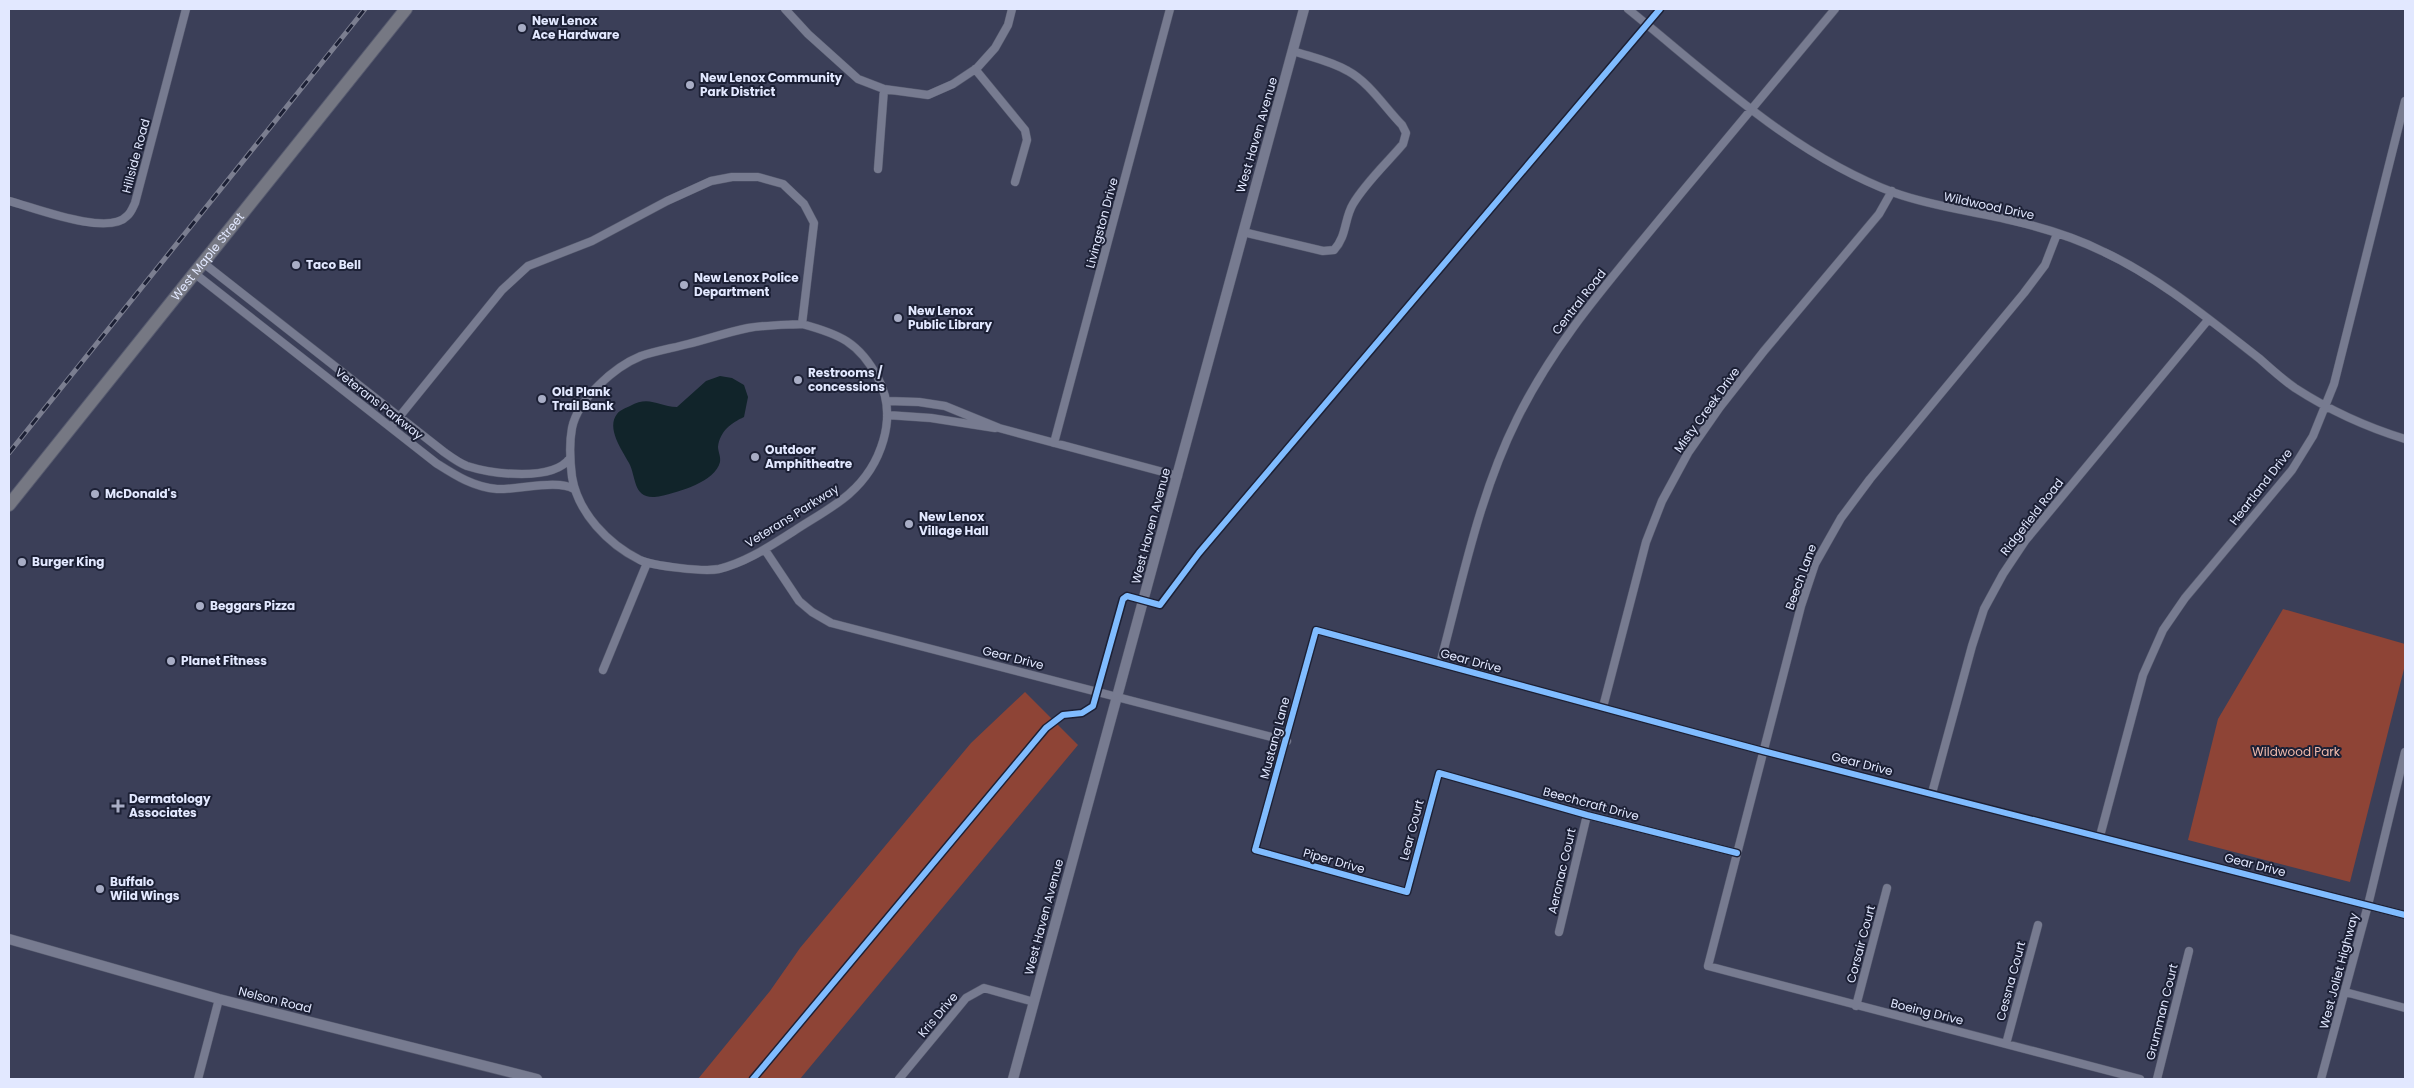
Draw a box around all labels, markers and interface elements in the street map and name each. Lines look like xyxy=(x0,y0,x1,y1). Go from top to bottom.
place label: New Lenox Ace Hardware xyxy=(532,12,620,43)
marker: New Lenox Ace Hardware xyxy=(516,22,528,34)
place label: New Lenox Community Park District xyxy=(700,69,843,100)
street label: West Haven Avenue xyxy=(1232,75,1281,195)
marker: New Lenox Community Park District xyxy=(684,79,696,91)
street label: Hillside Road xyxy=(117,117,154,195)
street label: Livingston Drive xyxy=(1081,176,1122,270)
street label: Wildwood Drive xyxy=(1942,188,2036,223)
street label: West Maple Street xyxy=(167,209,248,304)
place label: Taco Bell xyxy=(306,256,361,273)
marker: Taco Bell xyxy=(290,259,302,271)
street label: Central Road xyxy=(1548,265,1610,338)
place label: New Lenox Police Department xyxy=(694,269,799,300)
marker: New Lenox Police Department xyxy=(678,279,690,291)
place label: New Lenox Public Library xyxy=(908,302,992,333)
marker: New Lenox Public Library xyxy=(892,312,904,324)
street label: Misty Creek Drive xyxy=(1670,363,1743,456)
street label: Veterans Parkway xyxy=(332,364,427,444)
place label: Restrooms / concessions xyxy=(808,364,885,395)
marker: Restrooms / concessions xyxy=(792,374,804,386)
place label: Old Plank Trail Bank xyxy=(552,383,614,414)
marker: Old Plank Trail Bank xyxy=(536,393,548,405)
place label: Outdoor Amphitheatre xyxy=(765,441,853,472)
street label: Heartland Drive xyxy=(2225,445,2296,529)
marker: Outdoor Amphitheatre xyxy=(749,451,761,463)
street label: West Haven Avenue xyxy=(1127,466,1174,586)
street label: Ridgefield Road xyxy=(1996,475,2067,559)
street label: Veterans Parkway xyxy=(742,480,842,551)
place label: McDonald's xyxy=(105,485,177,502)
marker: McDonald's xyxy=(89,488,101,500)
place label: New Lenox Village Hall xyxy=(919,508,989,539)
marker: New Lenox Village Hall xyxy=(903,518,915,530)
street label: Beech Lane xyxy=(1781,542,1820,612)
place label: Burger King xyxy=(32,553,105,570)
marker: Burger King xyxy=(16,556,28,568)
place label: Beggars Pizza xyxy=(210,597,295,614)
marker: Beggars Pizza xyxy=(194,600,206,612)
street label: Gear Drive xyxy=(981,642,1046,673)
street label: Gear Drive xyxy=(1439,644,1504,677)
place label: Planet Fitness xyxy=(181,652,267,669)
marker: Planet Fitness xyxy=(165,655,177,667)
street label: Mustang Lane xyxy=(1255,695,1294,781)
park label: Wildwood Park xyxy=(2252,743,2341,760)
street label: Gear Drive xyxy=(1830,748,1895,779)
street label: Beechcraft Drive xyxy=(1541,783,1641,824)
place label: Dermatology Associates xyxy=(129,790,211,821)
street label: Lear Court xyxy=(1395,798,1428,862)
marker: Dermatology Associates xyxy=(111,799,125,813)
street label: Aeronac Court xyxy=(1543,826,1580,915)
street label: Piper Drive xyxy=(1301,844,1367,877)
street label: Gear Drive xyxy=(2223,849,2288,880)
street label: West Haven Avenue xyxy=(1020,857,1067,977)
place label: Buffalo Wild Wings xyxy=(110,873,180,904)
marker: Buffalo Wild Wings xyxy=(94,883,106,895)
street label: Corsair Court xyxy=(1842,903,1879,985)
street label: West Joliet Highway xyxy=(2315,911,2362,1031)
street label: Cessna Court xyxy=(1992,939,2029,1023)
street label: Grumman Court xyxy=(2141,962,2182,1062)
street label: Nelson Road xyxy=(237,982,313,1017)
street label: Kris Drive xyxy=(914,988,962,1041)
street label: Boeing Drive xyxy=(1889,994,1965,1029)

